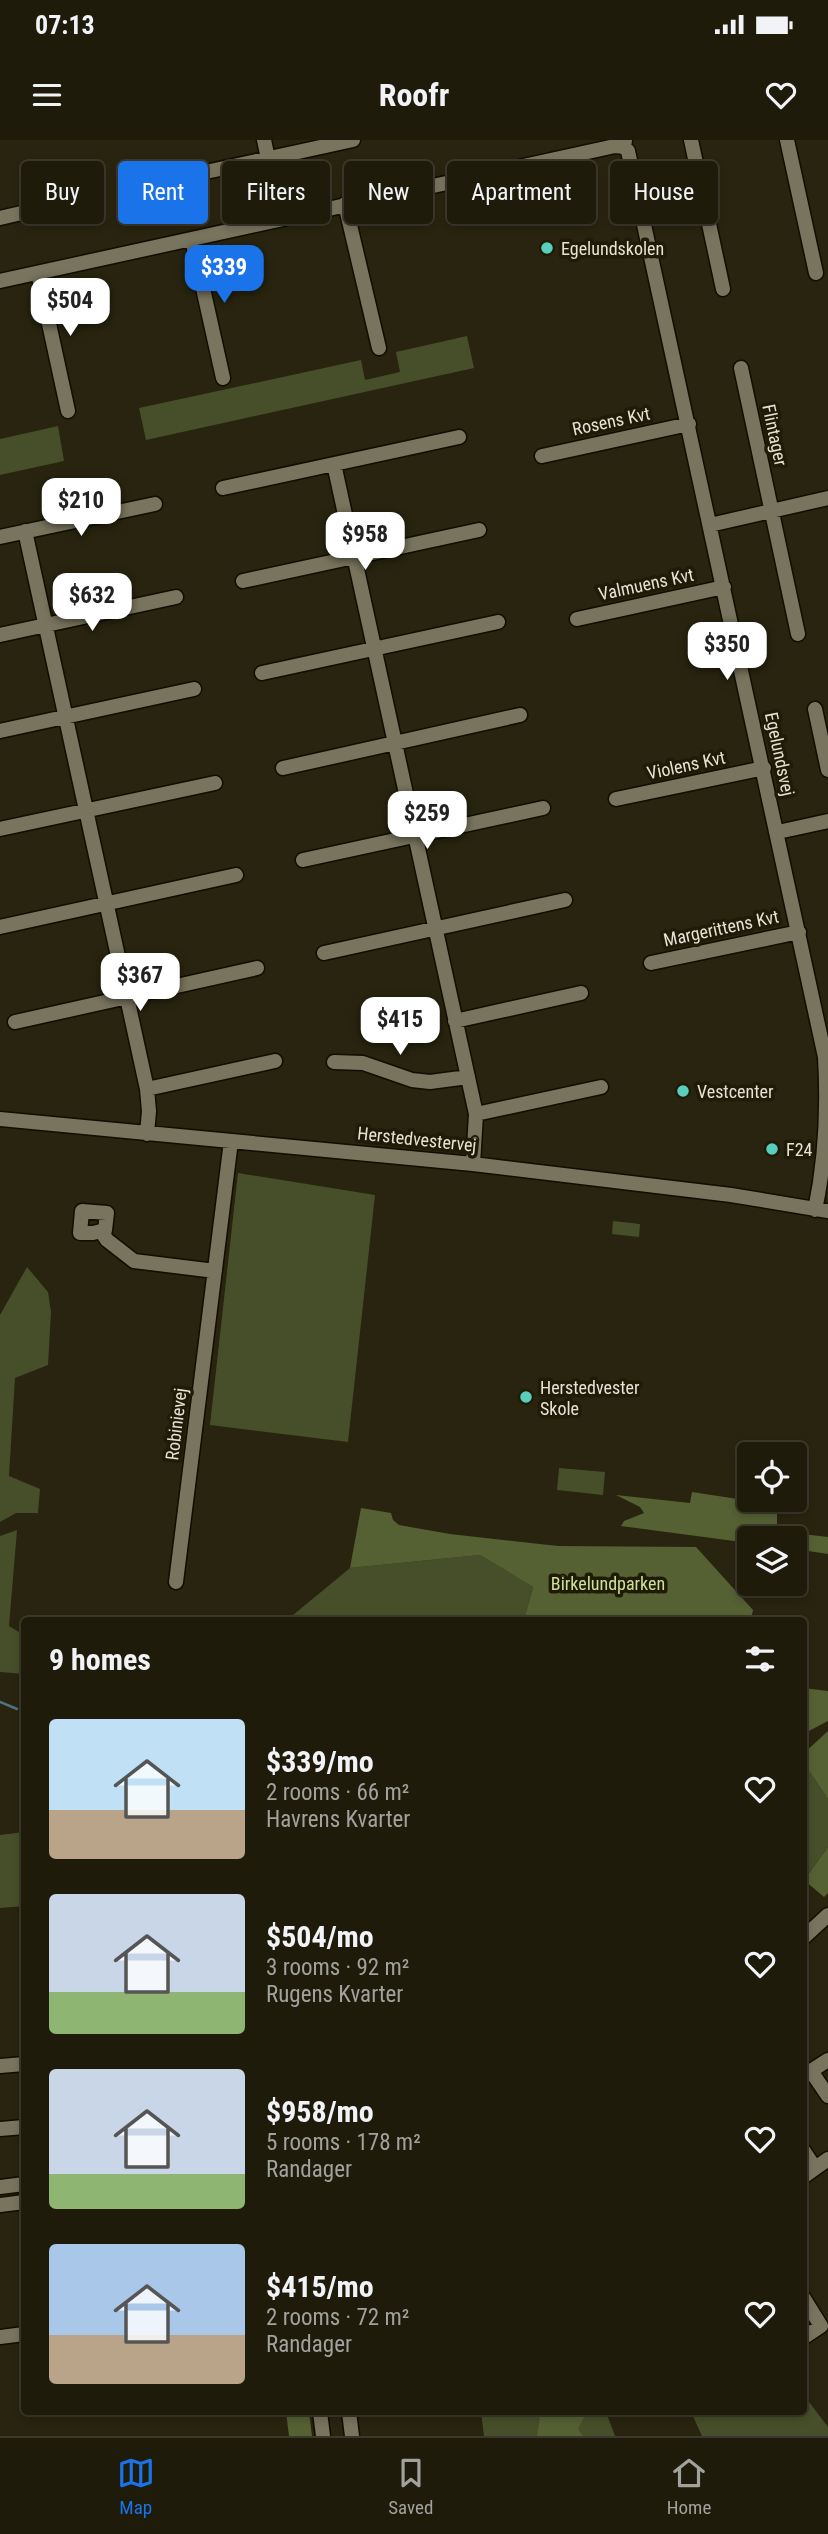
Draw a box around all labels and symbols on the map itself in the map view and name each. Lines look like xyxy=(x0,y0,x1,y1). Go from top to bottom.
place label: Egelundskolen xyxy=(561,238,664,259)
marker: Egelundskolen xyxy=(539,240,555,256)
pin: $339 xyxy=(183,246,265,305)
pin: $504 xyxy=(29,278,111,338)
street label: Flintager xyxy=(758,402,792,468)
street label: Rosens Kvt xyxy=(570,403,652,439)
pin: $210 xyxy=(40,478,122,538)
pin: $958 xyxy=(324,512,406,572)
street label: Valmuens Kvt xyxy=(597,564,695,604)
pin: $632 xyxy=(51,574,133,633)
pin: $350 xyxy=(686,622,768,682)
street label: Egelundsvej xyxy=(761,710,799,798)
street label: Violens Kvt xyxy=(645,746,727,784)
pin: $259 xyxy=(386,792,468,851)
street label: Margerittens Kvt xyxy=(662,906,780,950)
pin: $367 xyxy=(99,954,181,1013)
pin: $415 xyxy=(359,998,441,1057)
place label: Vestcenter xyxy=(697,1081,774,1102)
marker: Vestcenter xyxy=(675,1083,691,1099)
street label: Herstedvestervej xyxy=(356,1122,478,1156)
place label: F24 xyxy=(786,1139,813,1160)
marker: F24 xyxy=(764,1141,780,1157)
place label: Herstedvester Skole xyxy=(540,1377,640,1419)
street label: Robinievej xyxy=(161,1387,191,1461)
marker: Herstedvester Skole xyxy=(518,1389,534,1405)
park label: Birkelundparken xyxy=(551,1573,665,1594)

